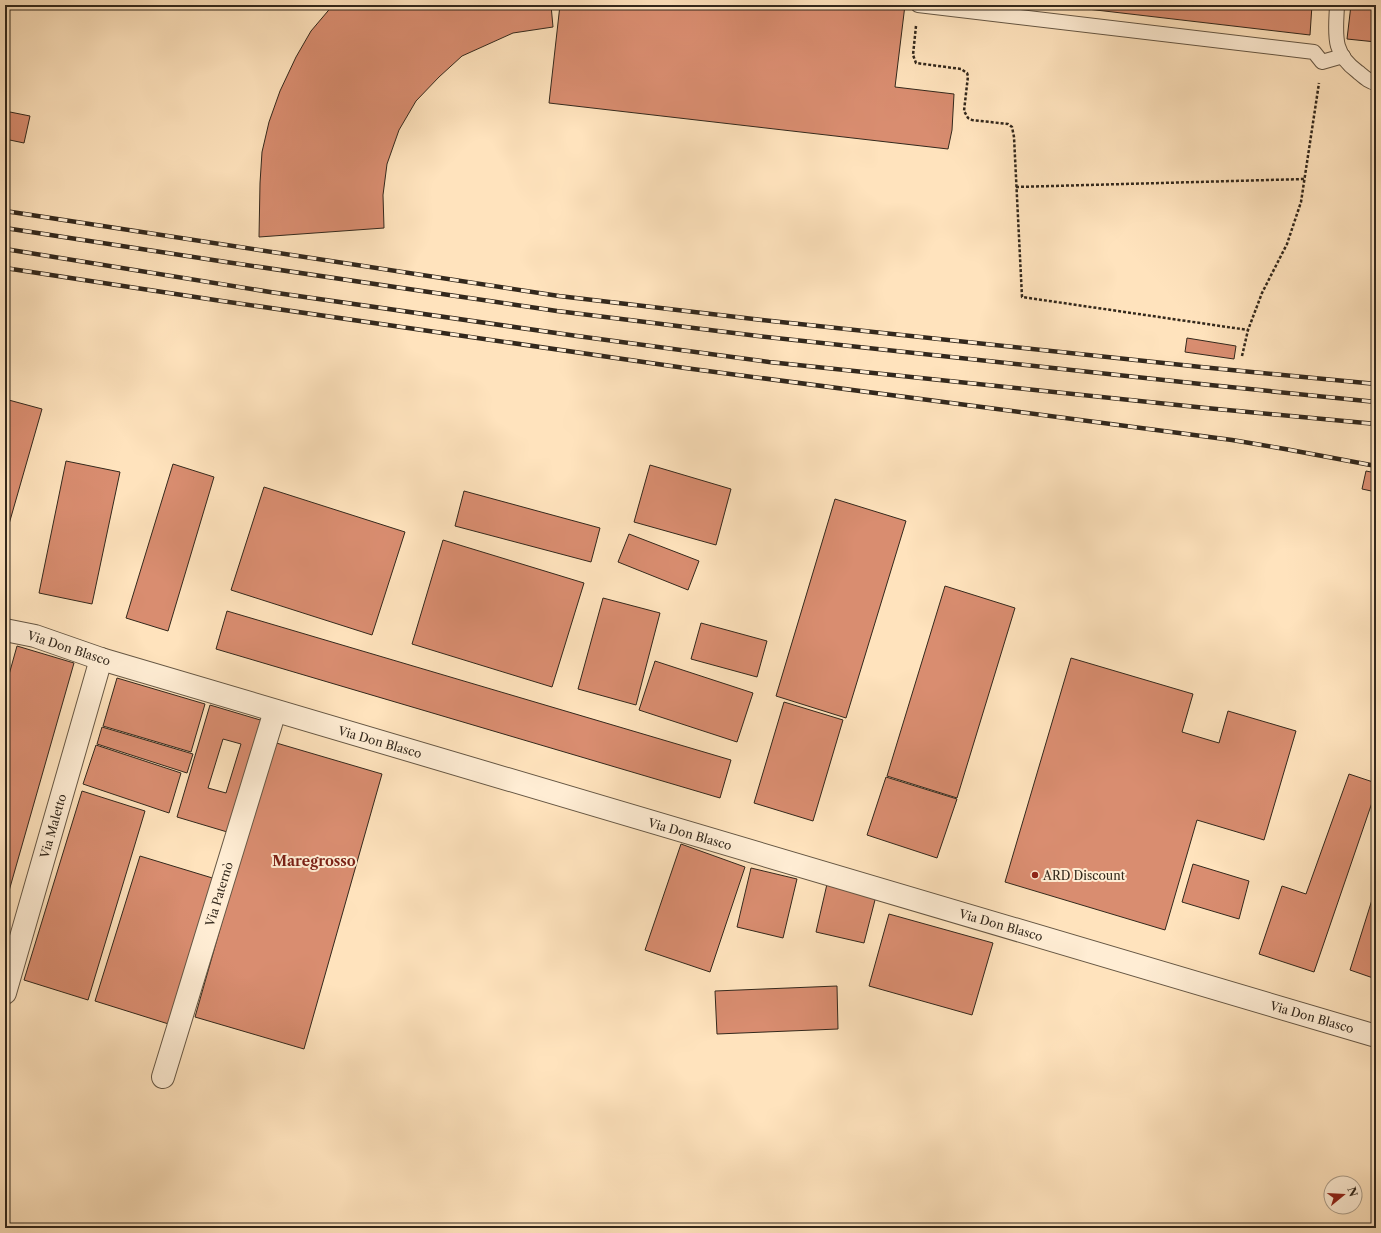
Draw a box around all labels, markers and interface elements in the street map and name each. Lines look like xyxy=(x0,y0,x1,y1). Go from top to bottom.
street label: Via Don Blasco xyxy=(25,627,112,669)
street label: Via Don Blasco xyxy=(335,723,424,761)
street label: Via Maletto xyxy=(36,792,69,861)
street label: Via Don Blasco xyxy=(645,815,734,853)
district label: Maregrosso xyxy=(272,852,356,870)
street label: Via Paternò xyxy=(202,860,236,929)
place label: ARD Discount xyxy=(1042,868,1126,883)
marker: ARD Discount xyxy=(1030,870,1040,880)
street label: Via Don Blasco xyxy=(956,906,1045,944)
street label: Via Don Blasco xyxy=(1267,998,1356,1036)
north arrow xyxy=(1323,1175,1363,1215)
text: N xyxy=(1344,1185,1361,1199)

